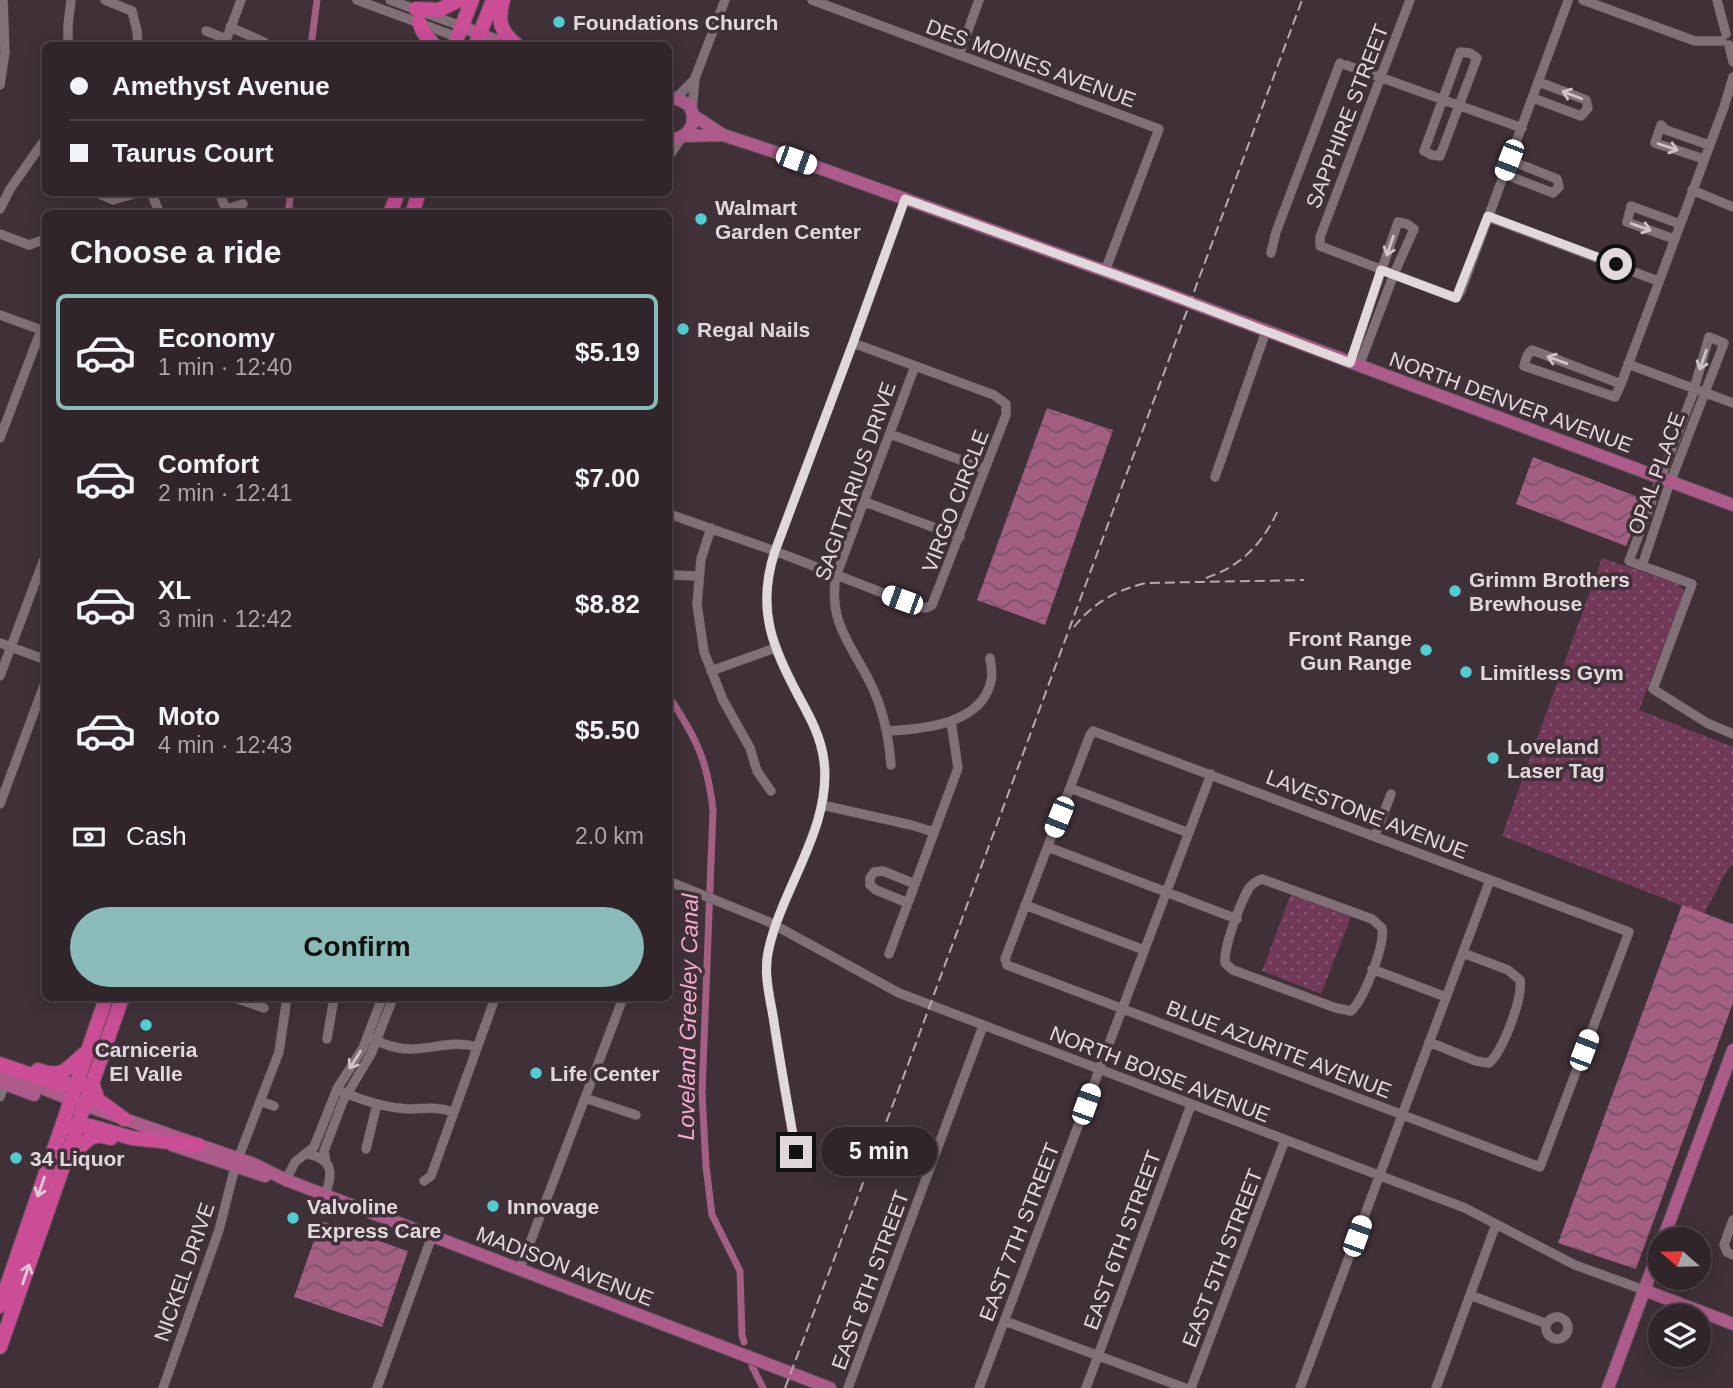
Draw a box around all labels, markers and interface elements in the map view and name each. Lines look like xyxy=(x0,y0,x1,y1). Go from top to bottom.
place label: Foundations Church xyxy=(573,11,778,34)
marker: Foundations Church xyxy=(551,14,567,30)
street label: DES MOINES AVENUE xyxy=(923,14,1139,112)
street label: SAPPHIRE STREET xyxy=(1301,21,1393,211)
text: Amethyst Avenue xyxy=(112,71,330,101)
one-way arrow xyxy=(1562,87,1584,100)
car xyxy=(1492,137,1527,183)
text: Taurus Court xyxy=(112,138,273,168)
one-way arrow xyxy=(1657,142,1679,154)
car xyxy=(773,143,820,177)
place label: Walmart Garden Center xyxy=(715,196,861,243)
marker: Walmart Garden Center xyxy=(693,211,709,227)
one-way arrow xyxy=(1630,222,1652,234)
text: Choose a ride xyxy=(70,234,282,270)
one-way arrow xyxy=(1383,234,1395,256)
route start xyxy=(1600,248,1632,280)
place label: Regal Nails xyxy=(697,318,810,341)
icon: car xyxy=(74,321,137,384)
marker: Regal Nails xyxy=(675,321,691,337)
text: Economy xyxy=(158,323,275,353)
text: $5.19 xyxy=(575,337,640,367)
street label: NORTH DENVER AVENUE xyxy=(1386,347,1636,457)
one-way arrow xyxy=(1695,349,1708,371)
one-way arrow xyxy=(1546,353,1568,366)
text: 1 min · 12:40 xyxy=(158,354,292,380)
street label: SAGITTARIUS DRIVE xyxy=(810,379,900,583)
street label: OPAL PLACE xyxy=(1623,409,1689,537)
street label: VIRGO CIRCLE xyxy=(917,427,993,575)
icon: car xyxy=(74,447,137,510)
text: Comfort xyxy=(158,449,259,479)
text: $7.00 xyxy=(575,463,640,493)
text: 2 min · 12:41 xyxy=(158,480,292,506)
place label: Grimm Brothers Brewhouse xyxy=(1469,568,1630,615)
icon: car xyxy=(74,573,137,636)
text: XL xyxy=(158,575,191,605)
car xyxy=(879,583,926,617)
marker: Grimm Brothers Brewhouse xyxy=(1447,583,1463,599)
text: $8.82 xyxy=(575,589,640,619)
text: 3 min · 12:42 xyxy=(158,606,292,632)
place label: Front Range Gun Range xyxy=(1288,627,1412,674)
marker: Front Range Gun Range xyxy=(1418,642,1434,658)
place label: Limitless Gym xyxy=(1480,661,1624,684)
marker: Limitless Gym xyxy=(1458,664,1474,680)
icon: car xyxy=(74,699,137,762)
text: Moto xyxy=(158,701,220,731)
text: $5.50 xyxy=(575,715,640,745)
text: 4 min · 12:43 xyxy=(158,732,292,758)
place label: Loveland Laser Tag xyxy=(1507,735,1605,782)
marker: Loveland Laser Tag xyxy=(1485,750,1501,766)
street label: LAVESTONE AVENUE xyxy=(1263,765,1471,863)
car xyxy=(1042,794,1077,840)
icon: cash xyxy=(70,818,108,856)
text: Cash xyxy=(126,821,187,851)
text: 2.0 km xyxy=(575,823,644,849)
water label: Loveland Greeley Canal xyxy=(673,893,703,1141)
button: Confirm xyxy=(70,907,644,987)
street label: BLUE AZURITE AVENUE xyxy=(1163,995,1395,1103)
marker: Carniceria El Valle xyxy=(138,1017,154,1033)
street label: NORTH BOISE AVENUE xyxy=(1047,1021,1273,1127)
car xyxy=(1567,1027,1602,1073)
place label: Carniceria El Valle xyxy=(95,1038,198,1085)
one-way arrow xyxy=(348,1050,363,1069)
place label: Life Center xyxy=(550,1062,660,1085)
marker: Life Center xyxy=(528,1065,544,1081)
car xyxy=(1069,1081,1104,1127)
callout: 5 min xyxy=(820,1128,936,1176)
route end xyxy=(780,1136,812,1168)
text: 5 min xyxy=(849,1138,909,1164)
street label: EAST 7TH STREET xyxy=(974,1140,1064,1324)
place label: 34 Liquor xyxy=(30,1147,125,1170)
street label: EAST 6TH STREET xyxy=(1079,1147,1165,1333)
marker: 34 Liquor xyxy=(8,1150,24,1166)
street label: EAST 5TH STREET xyxy=(1177,1166,1267,1350)
one-way arrow xyxy=(34,1176,46,1198)
street label: EAST 8TH STREET xyxy=(827,1187,913,1373)
place label: Valvoline Express Care xyxy=(307,1195,441,1242)
place label: Innovage xyxy=(507,1195,599,1218)
marker: Innovage xyxy=(485,1198,501,1214)
street label: NICKEL DRIVE xyxy=(150,1200,218,1344)
marker: Valvoline Express Care xyxy=(285,1210,301,1226)
car xyxy=(1340,1213,1375,1259)
street label: MADISON AVENUE xyxy=(473,1222,657,1310)
north arrow xyxy=(1648,1227,1712,1290)
map controls xyxy=(1648,1227,1711,1367)
one-way arrow xyxy=(21,1263,33,1285)
button: layers xyxy=(1648,1304,1711,1367)

